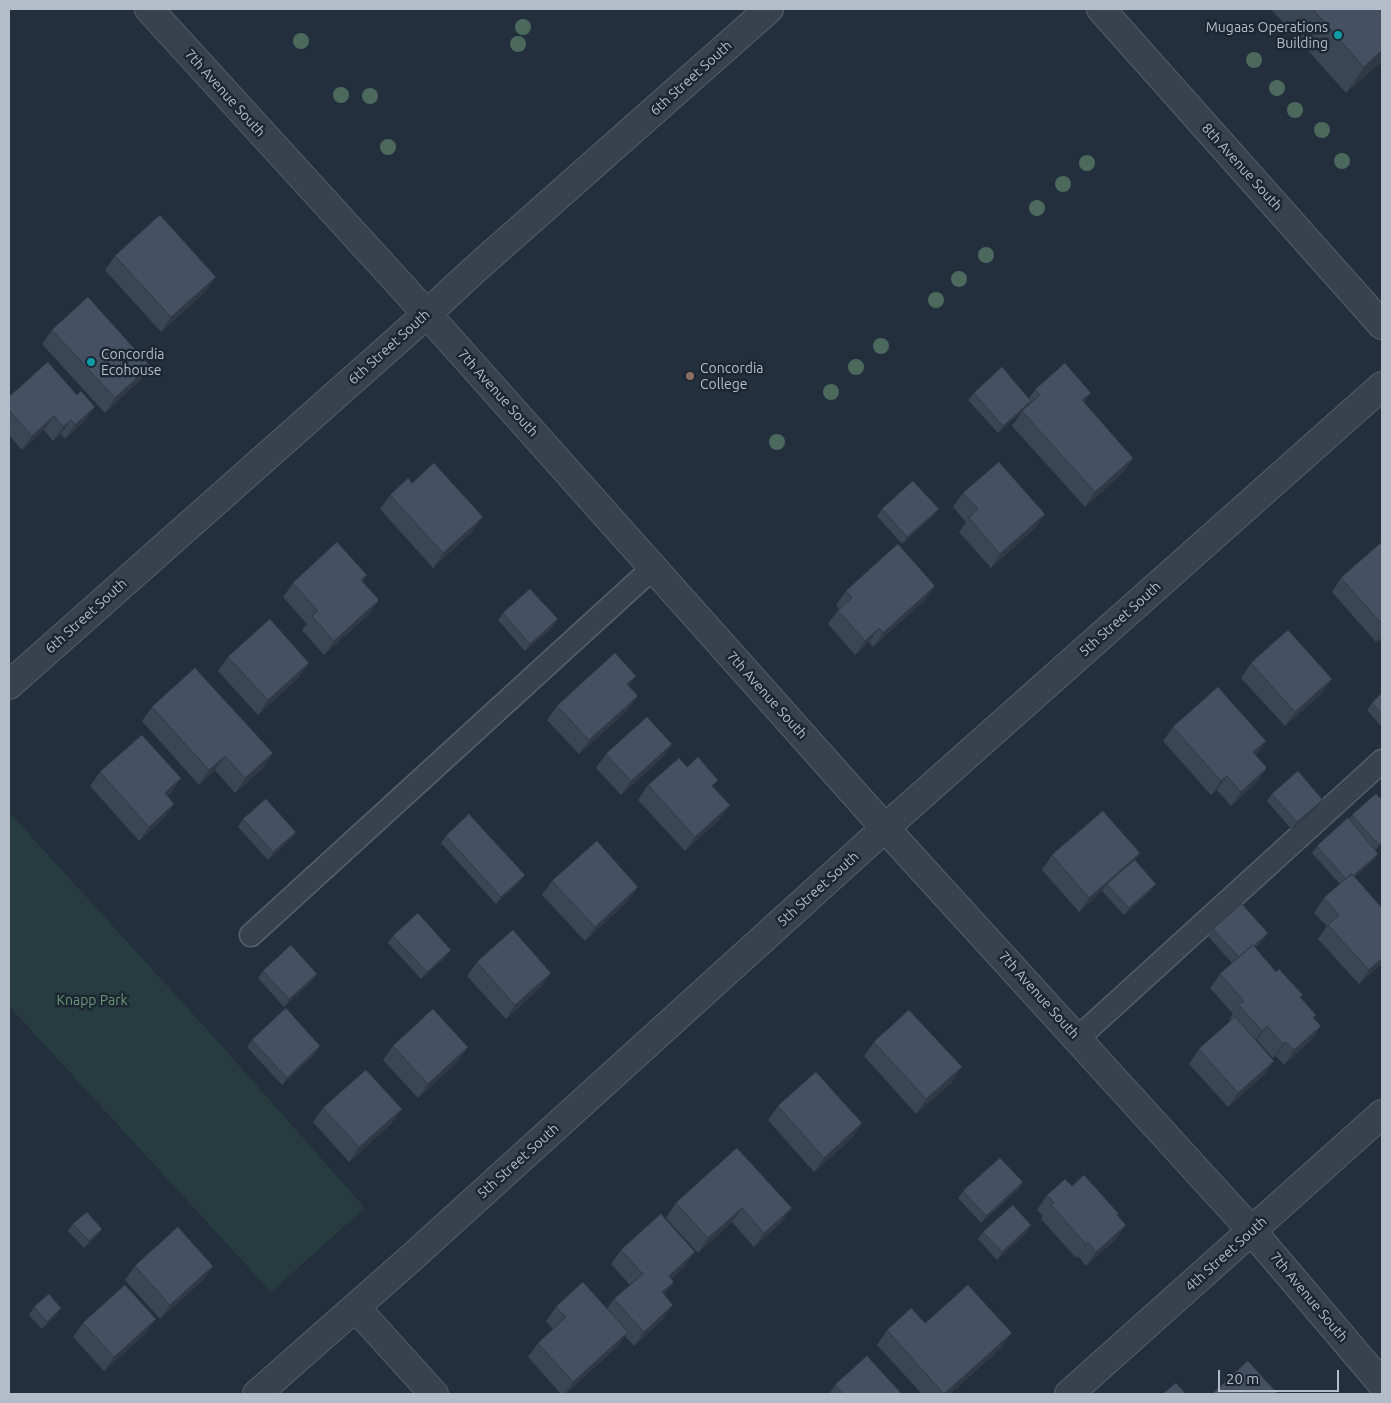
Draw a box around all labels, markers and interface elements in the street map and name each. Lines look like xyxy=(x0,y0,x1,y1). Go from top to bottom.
place label: Mugaas Operations Building xyxy=(1206,19,1328,52)
marker: Mugaas Operations Building xyxy=(1332,29,1344,41)
street label: 6th Street South xyxy=(647,37,735,119)
street label: 7th Avenue South xyxy=(181,46,269,140)
street label: 8th Avenue South xyxy=(1198,120,1286,214)
street label: 6th Street South xyxy=(345,306,433,388)
place label: Concordia Ecohouse xyxy=(101,346,164,378)
street label: 7th Avenue South xyxy=(454,346,542,440)
marker: Concordia Ecohouse xyxy=(85,356,97,368)
place label: Concordia College xyxy=(700,360,763,392)
marker: Concordia College xyxy=(684,370,696,382)
street label: 6th Street South xyxy=(42,575,130,657)
street label: 5th Street South xyxy=(1076,578,1164,660)
street label: 7th Avenue South xyxy=(723,648,811,742)
street label: 5th Street South xyxy=(774,848,862,930)
street label: 7th Avenue South xyxy=(995,948,1083,1042)
park label: Knapp Park xyxy=(56,992,128,1008)
street label: 5th Street South xyxy=(474,1120,562,1202)
street label: 4th Street South xyxy=(1182,1213,1270,1295)
street label: 7th Avenue South xyxy=(1267,1249,1351,1345)
scale bar xyxy=(1221,1360,1342,1392)
text: 20 m xyxy=(1226,1370,1259,1387)

